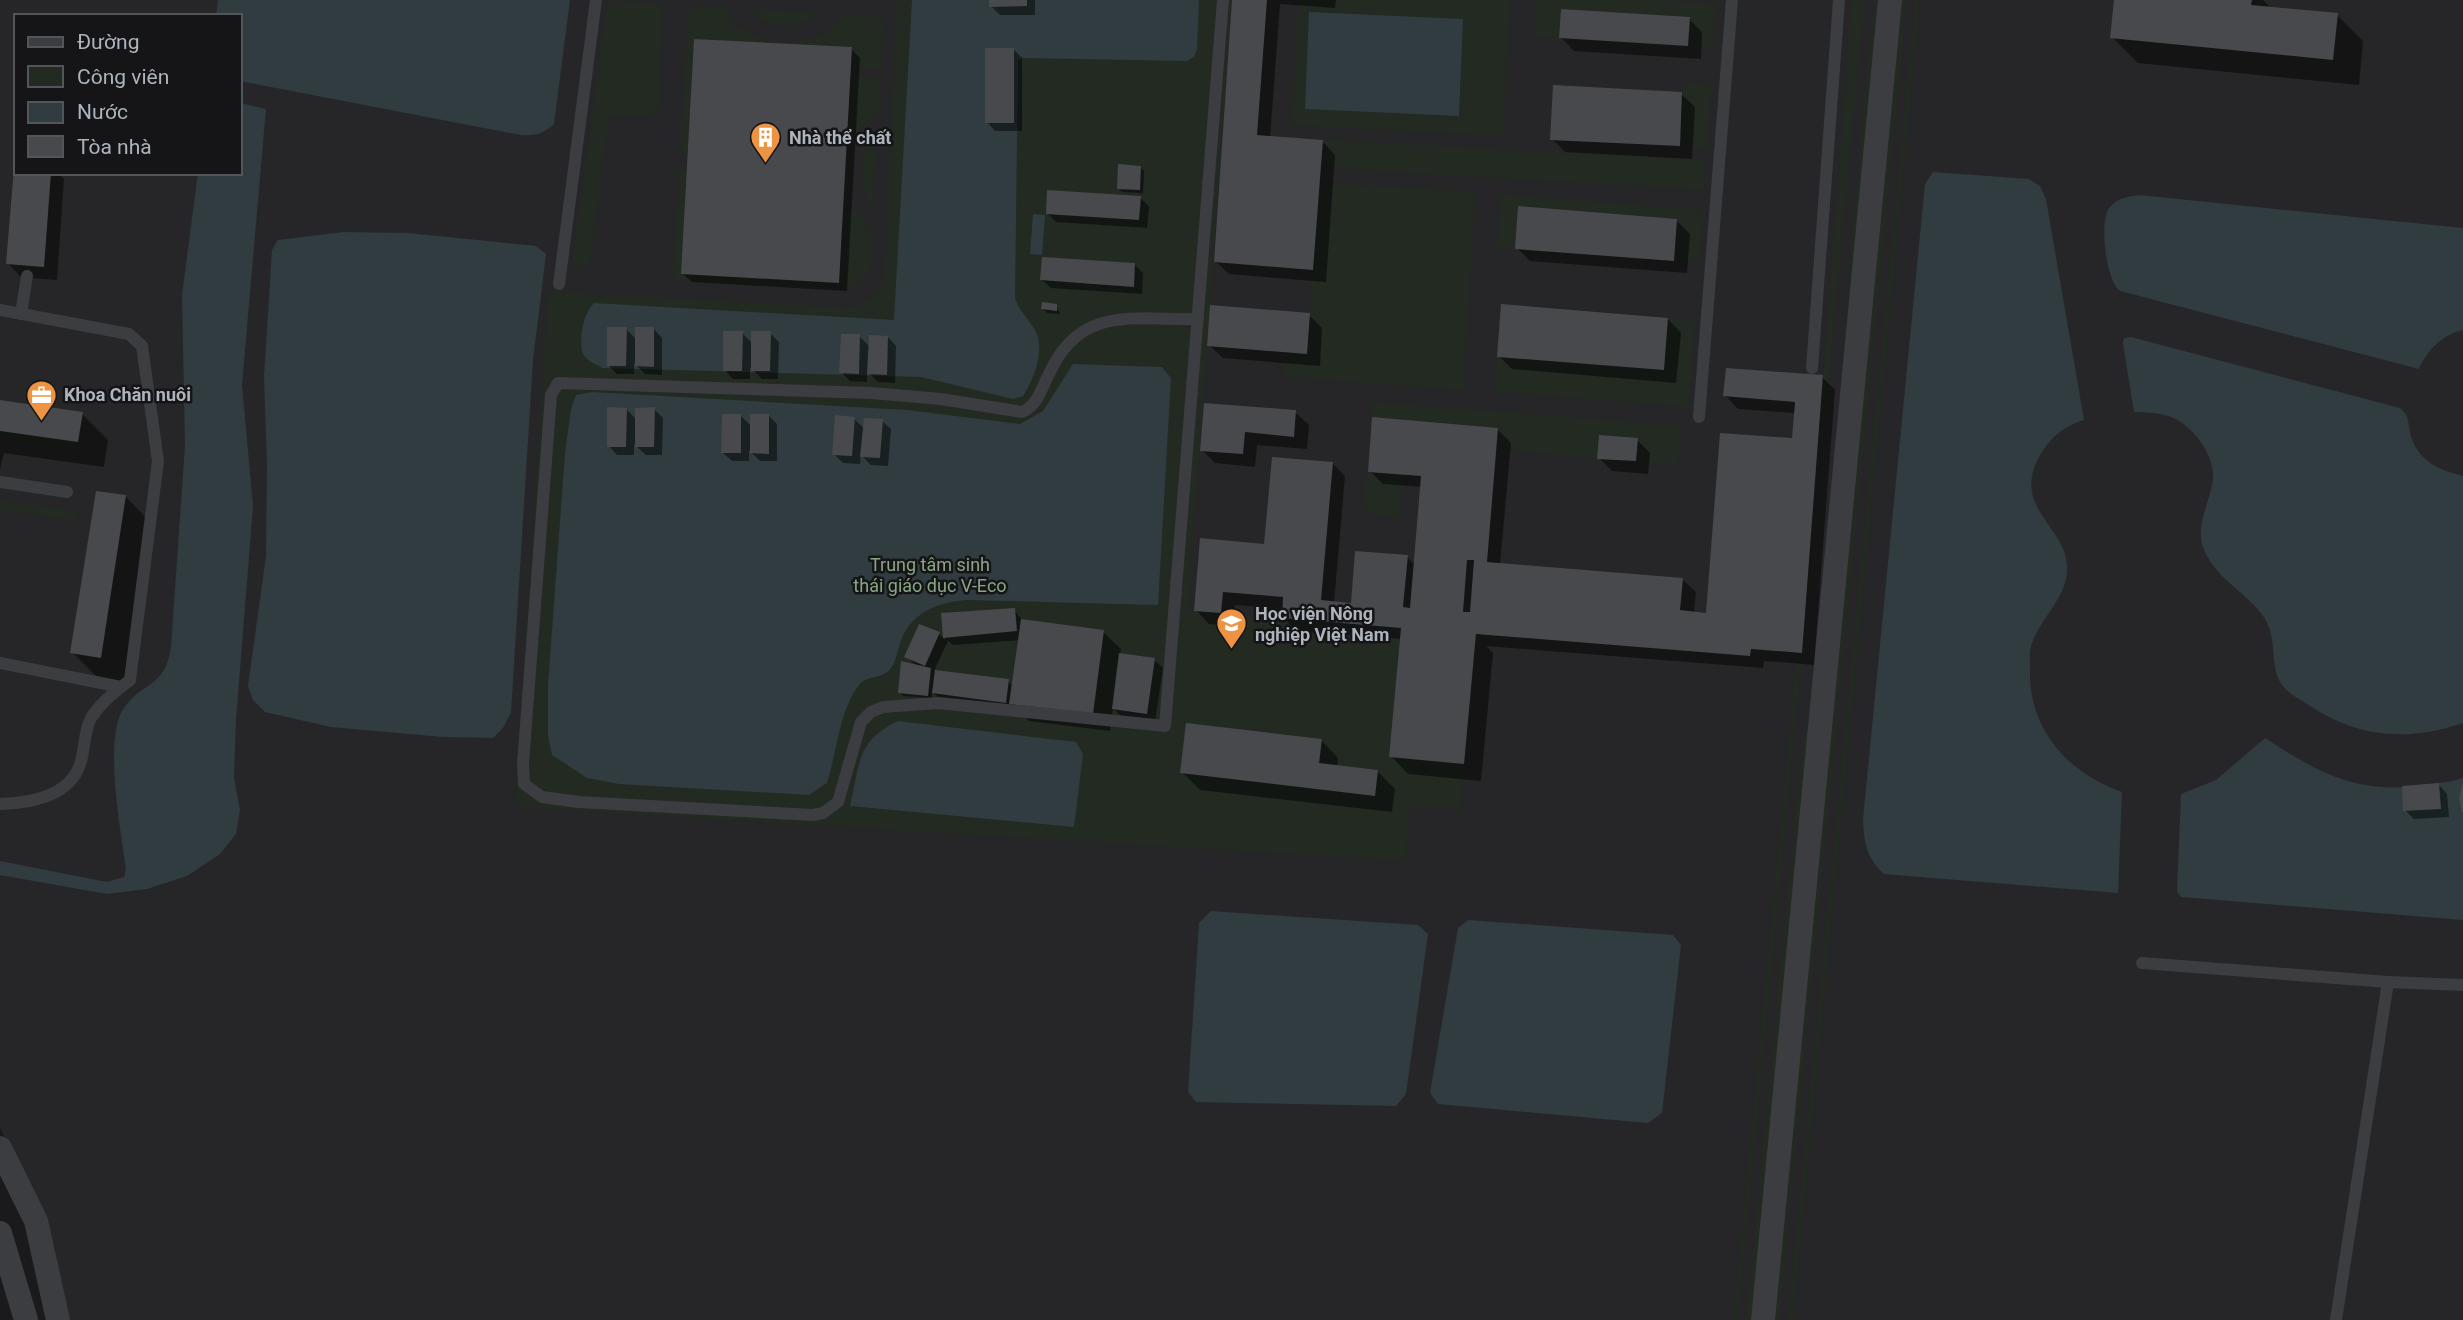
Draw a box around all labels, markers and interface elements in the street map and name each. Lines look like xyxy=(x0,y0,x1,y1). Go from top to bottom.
legend xyxy=(14,14,242,175)
text: Đường xyxy=(77,30,139,54)
text: Công viên xyxy=(77,65,169,89)
text: Nước xyxy=(77,100,128,124)
building icon: Nhà thể chất xyxy=(749,121,783,165)
place label: Nhà thể chất xyxy=(789,127,891,148)
text: Tòa nhà xyxy=(77,135,152,159)
office icon: Khoa Chăn nuôi xyxy=(24,378,58,422)
place label: Khoa Chăn nuôi xyxy=(64,384,191,405)
park label: Trung tâm sinh thái giáo dục V-Eco xyxy=(853,554,1007,596)
place label: Học viện Nông nghiệp Việt Nam xyxy=(1255,603,1389,645)
school or university icon: Học viện Nông nghiệp Việt Nam xyxy=(1215,607,1249,651)

